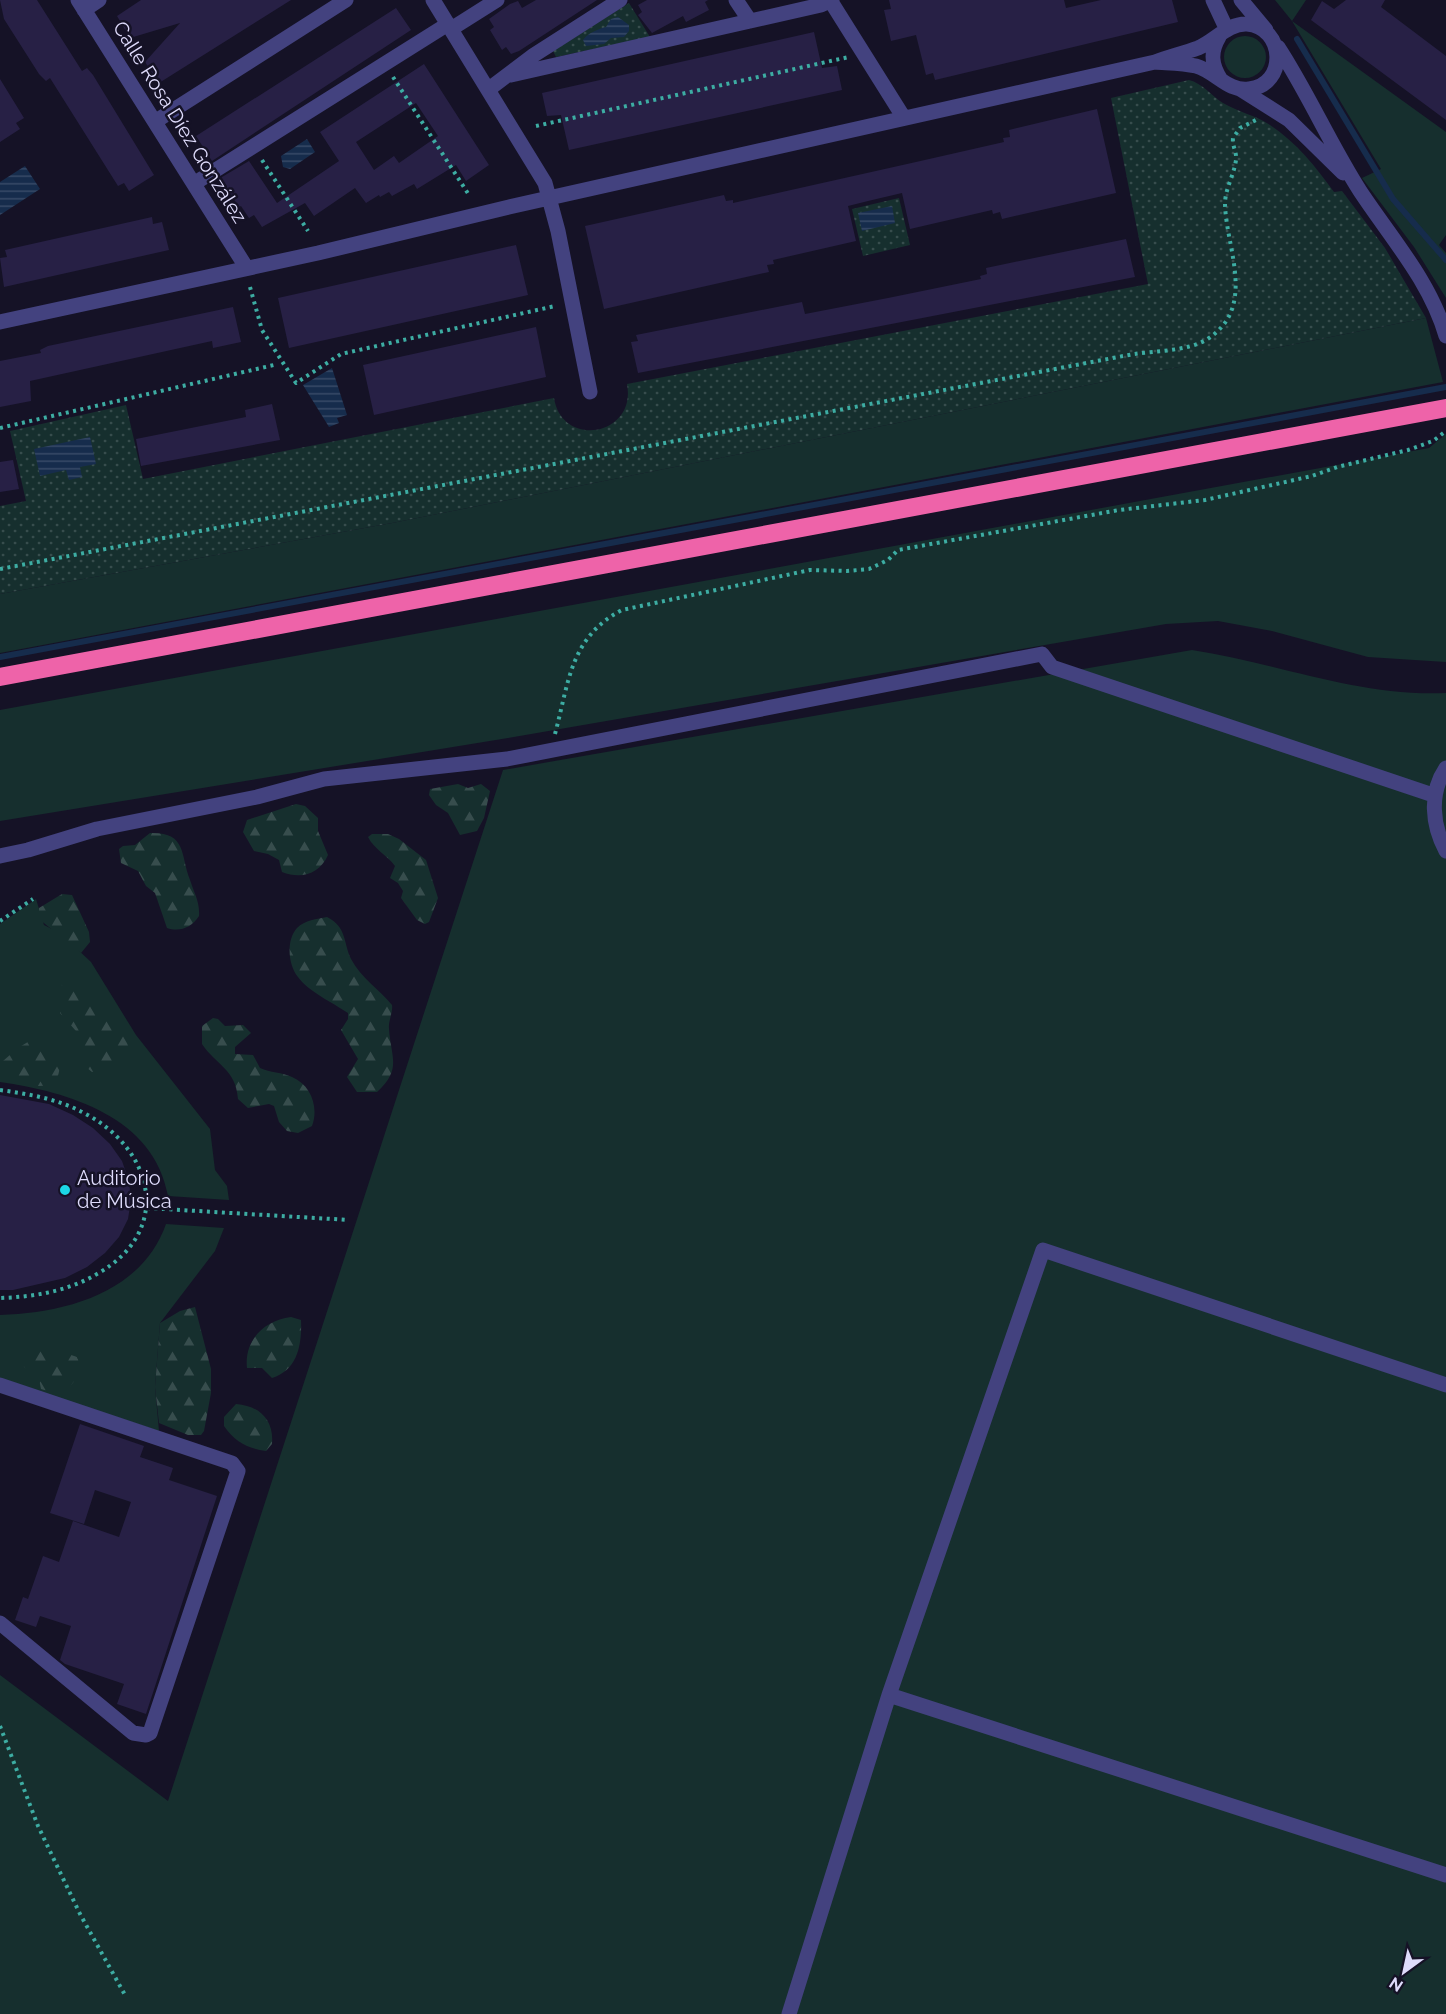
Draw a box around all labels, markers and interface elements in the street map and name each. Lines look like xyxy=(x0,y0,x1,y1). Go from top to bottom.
street label: Calle Rosa Díez González xyxy=(108,17,252,227)
place label: Auditorio de Música xyxy=(77,1166,172,1213)
marker: Auditorio de Música xyxy=(58,1183,72,1197)
north arrow xyxy=(1374,1942,1434,2002)
text: N xyxy=(1386,1973,1406,1995)

